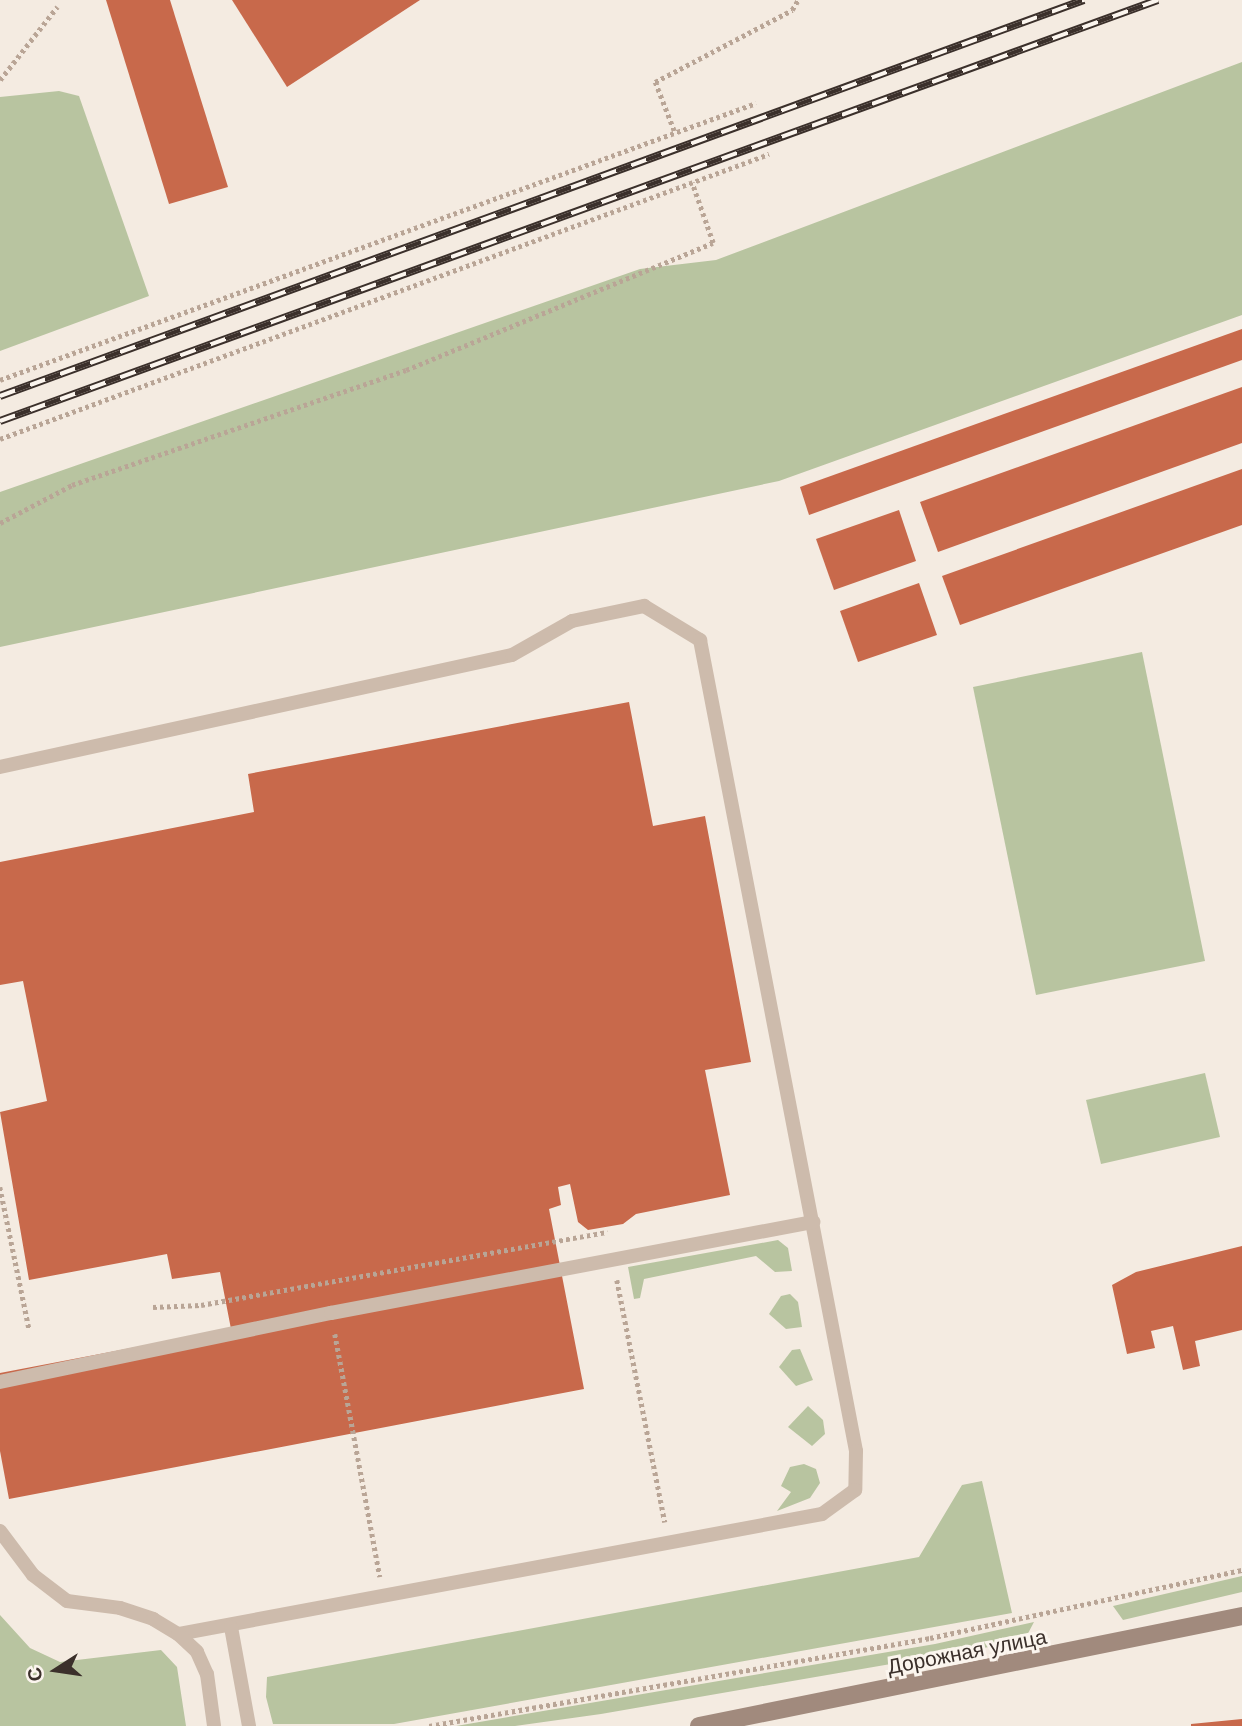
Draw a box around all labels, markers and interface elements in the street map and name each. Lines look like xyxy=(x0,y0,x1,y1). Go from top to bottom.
street label: Дорожная улица xyxy=(885,1624,1049,1680)
north arrow xyxy=(21,1635,91,1705)
text: С xyxy=(23,1666,47,1683)

